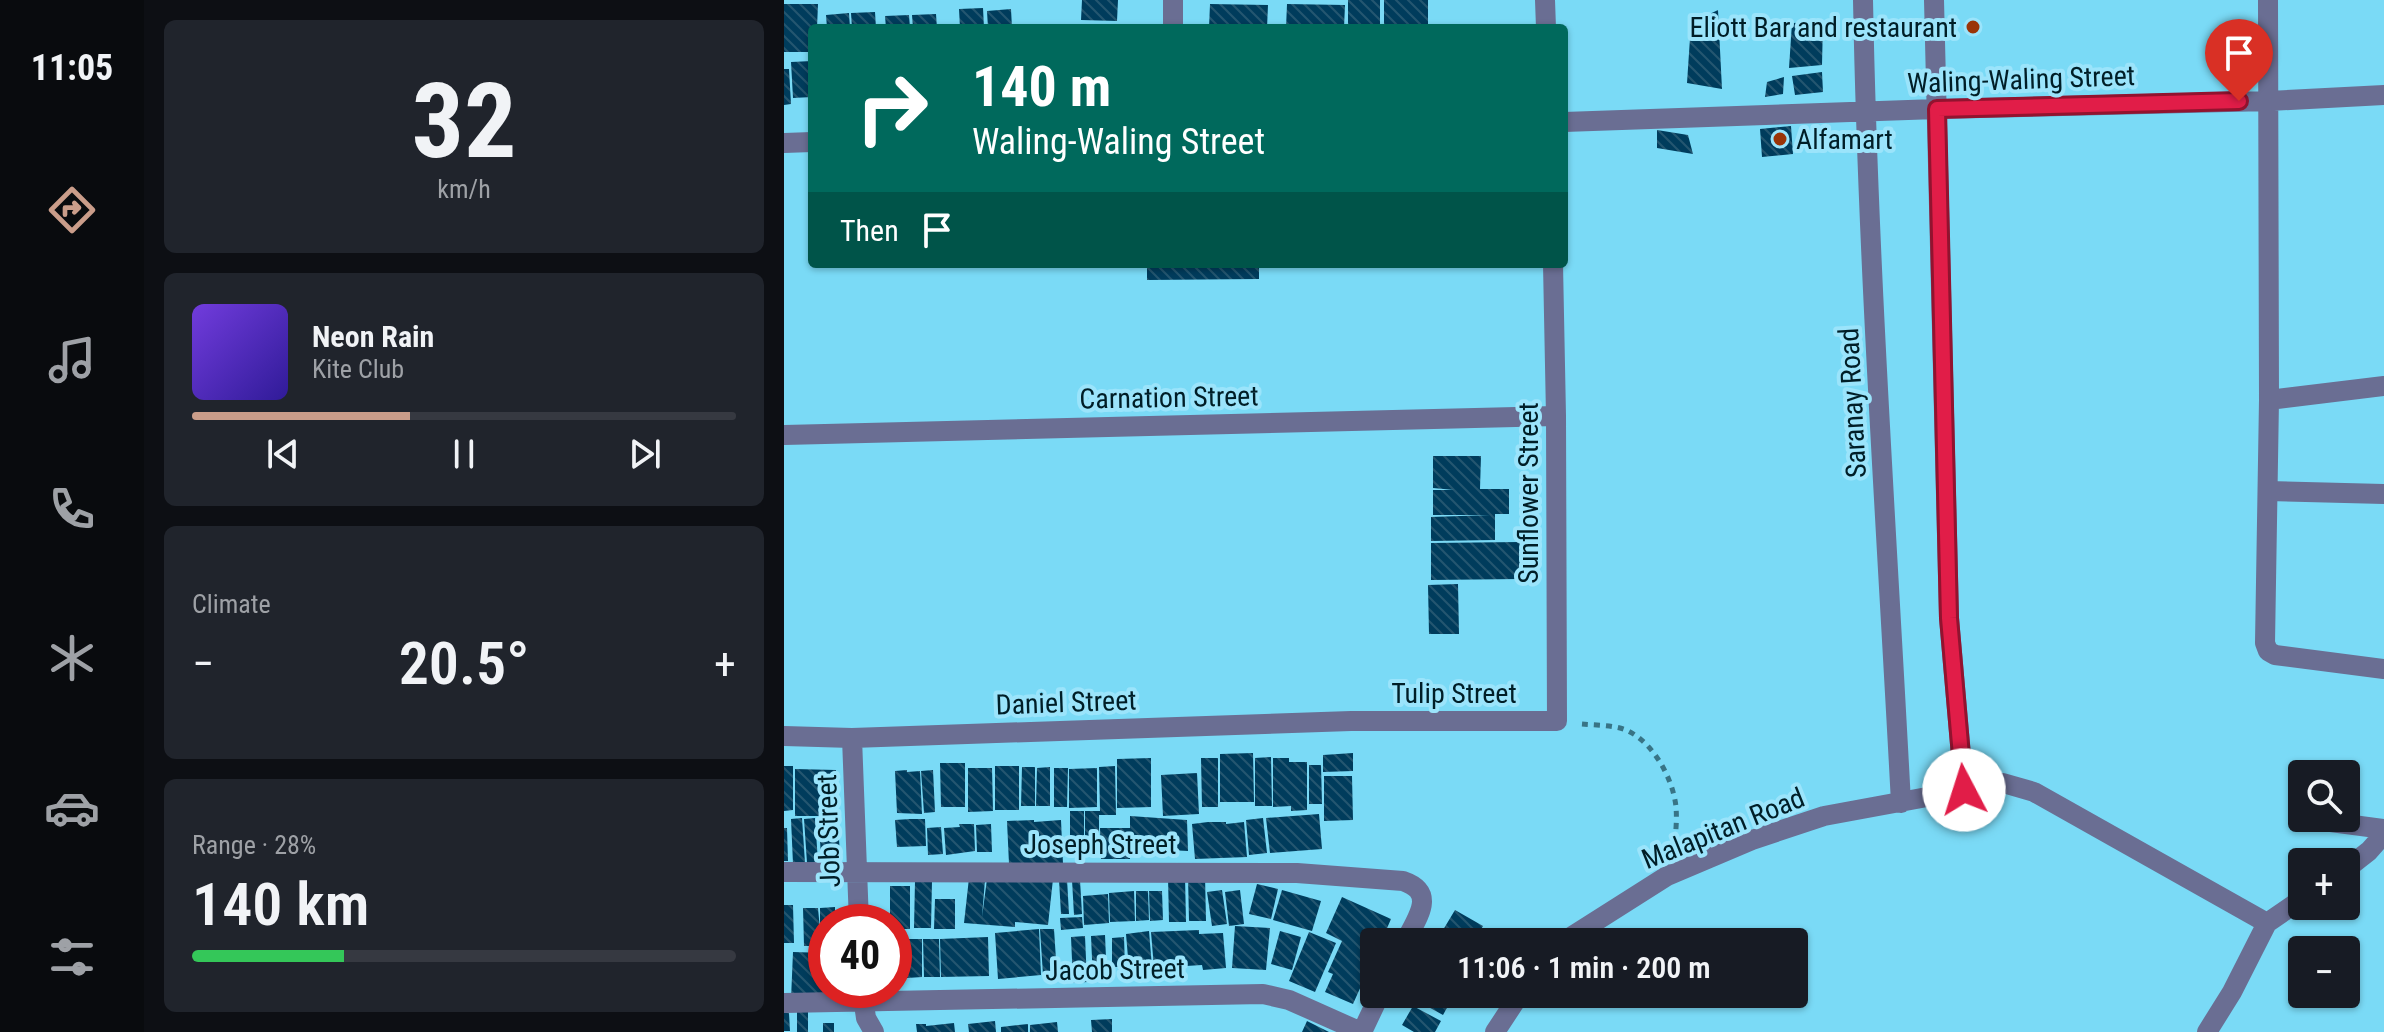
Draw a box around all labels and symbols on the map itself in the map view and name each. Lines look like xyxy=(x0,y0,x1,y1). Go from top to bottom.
place label: Eliott Bar and restaurant xyxy=(1690,11,1957,44)
marker: Eliott Bar and restaurant xyxy=(1964,18,1982,36)
pin xyxy=(2205,19,2273,101)
street label: Waling-Waling Street xyxy=(1907,59,2136,100)
place label: Alfamart xyxy=(1796,123,1893,156)
marker: Alfamart xyxy=(1771,130,1789,148)
street label: Saranay Road xyxy=(1832,327,1873,479)
street label: Carnation Street xyxy=(1079,379,1259,416)
street label: Sunflower Street xyxy=(1512,402,1545,584)
street label: Tulip Street xyxy=(1391,677,1517,710)
street label: Daniel Street xyxy=(995,684,1137,721)
position arrow xyxy=(1922,748,2006,832)
street label: Job Street xyxy=(810,774,847,888)
street label: Malapitan Road xyxy=(1637,781,1809,876)
street label: Joseph Street xyxy=(1024,828,1176,861)
speed limit sign: 40 xyxy=(808,904,912,1008)
street label: Jacob Street xyxy=(1045,952,1185,987)

